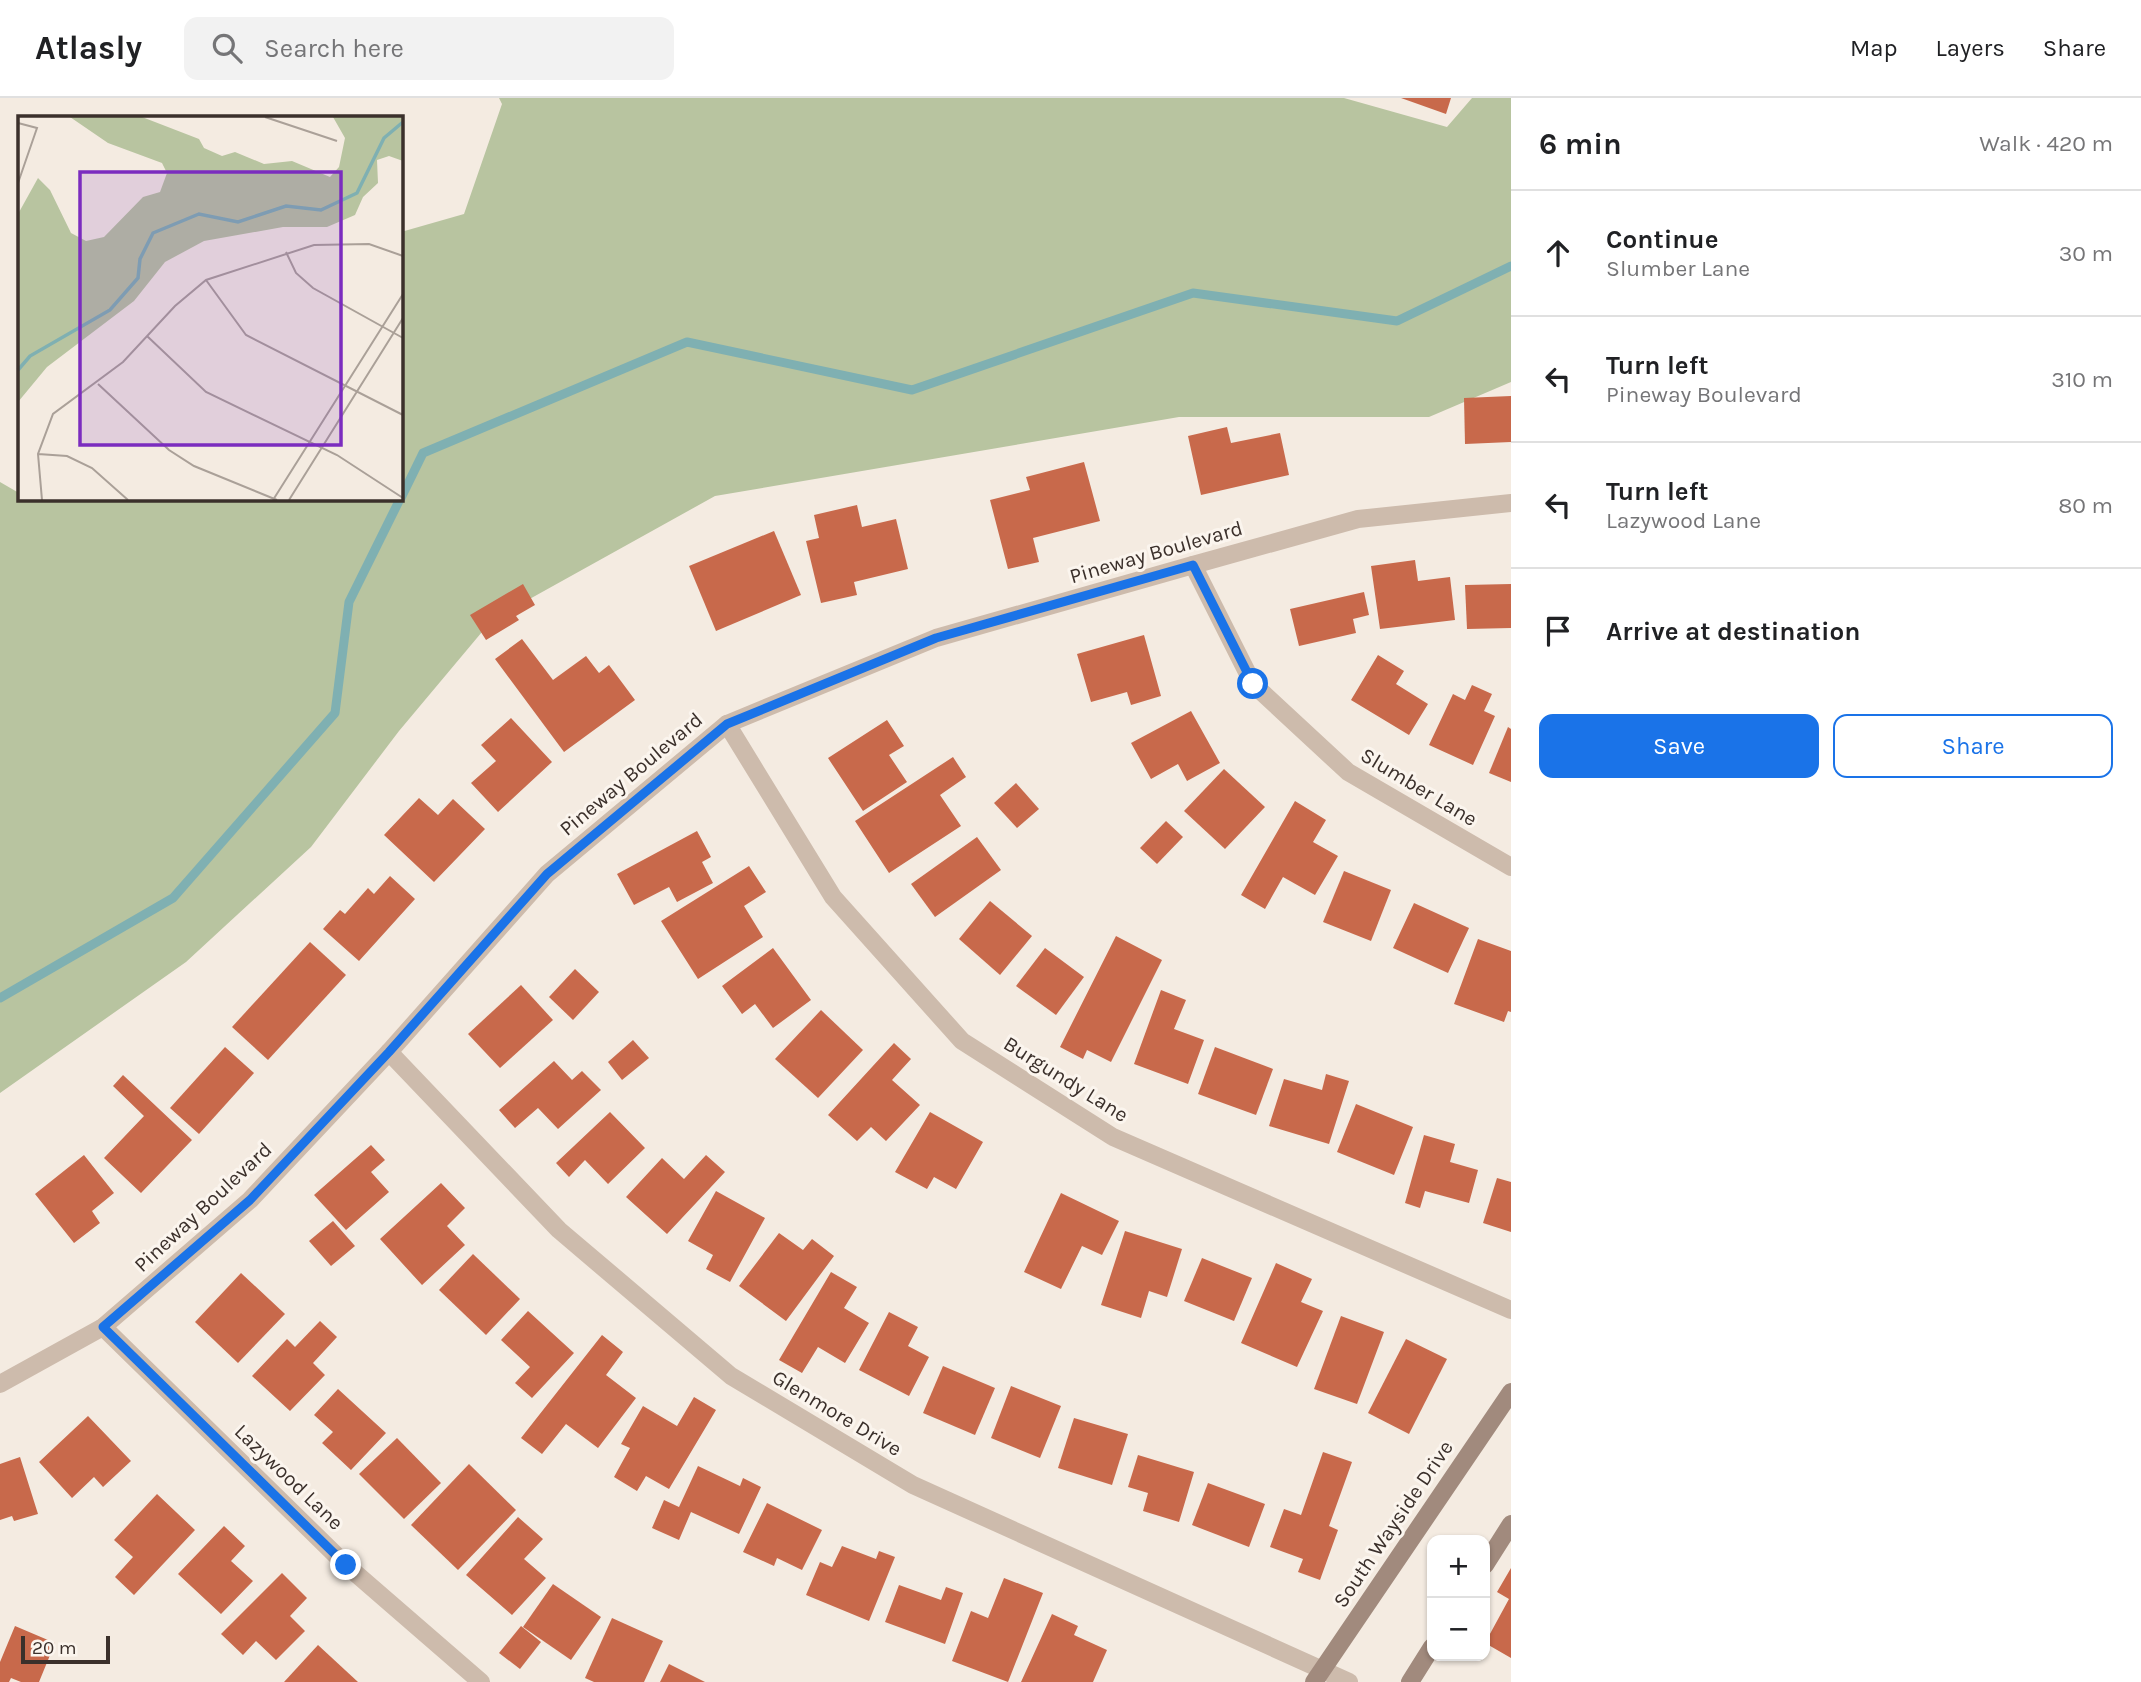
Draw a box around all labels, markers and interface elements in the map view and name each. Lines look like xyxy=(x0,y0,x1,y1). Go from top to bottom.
search box xyxy=(184,17,674,80)
text: Atlasly xyxy=(35,29,142,67)
icon: search xyxy=(208,29,246,67)
text: Search here xyxy=(264,33,404,64)
text: Map xyxy=(1850,34,1898,62)
text: Layers xyxy=(1936,34,2005,62)
text: Share xyxy=(2043,34,2106,62)
inset map xyxy=(18,116,402,500)
text: 6 min xyxy=(1539,126,1622,162)
text: Walk · 420 m xyxy=(1979,130,2113,157)
text: Continue xyxy=(1606,224,1718,255)
icon: ahead xyxy=(1539,234,1577,272)
text: 30 m xyxy=(2059,240,2113,267)
text: Slumber Lane xyxy=(1606,255,1750,282)
text: Turn left xyxy=(1606,350,1708,381)
icon: left xyxy=(1539,360,1577,398)
text: 310 m xyxy=(2051,366,2113,393)
text: Pineway Boulevard xyxy=(1606,381,1802,408)
text: Turn left xyxy=(1606,476,1708,507)
icon: left xyxy=(1539,486,1577,524)
text: 80 m xyxy=(2058,492,2113,519)
text: Lazywood Lane xyxy=(1606,507,1761,534)
street label: Pineway Boulevard xyxy=(1067,516,1245,588)
icon: arrive xyxy=(1539,612,1577,650)
text: Arrive at destination xyxy=(1606,616,1860,647)
route start xyxy=(1237,668,1268,699)
street label: Pineway Boulevard xyxy=(555,707,707,841)
button: Save xyxy=(1539,714,1819,778)
button: Share xyxy=(1833,714,2113,778)
street label: Slumber Lane xyxy=(1356,743,1482,831)
street label: Burgundy Lane xyxy=(999,1031,1133,1127)
street label: Pineway Boulevard xyxy=(129,1137,277,1277)
street label: Glenmore Drive xyxy=(768,1365,906,1461)
street label: Lazywood Lane xyxy=(230,1419,348,1535)
street label: South Wayside Drive xyxy=(1328,1436,1458,1612)
map controls xyxy=(1427,1535,1490,1661)
button: + xyxy=(1427,1535,1490,1598)
route end xyxy=(330,1549,361,1580)
button: − xyxy=(1427,1598,1490,1661)
scale bar xyxy=(21,1633,110,1665)
text: 20 m xyxy=(32,1637,77,1659)

